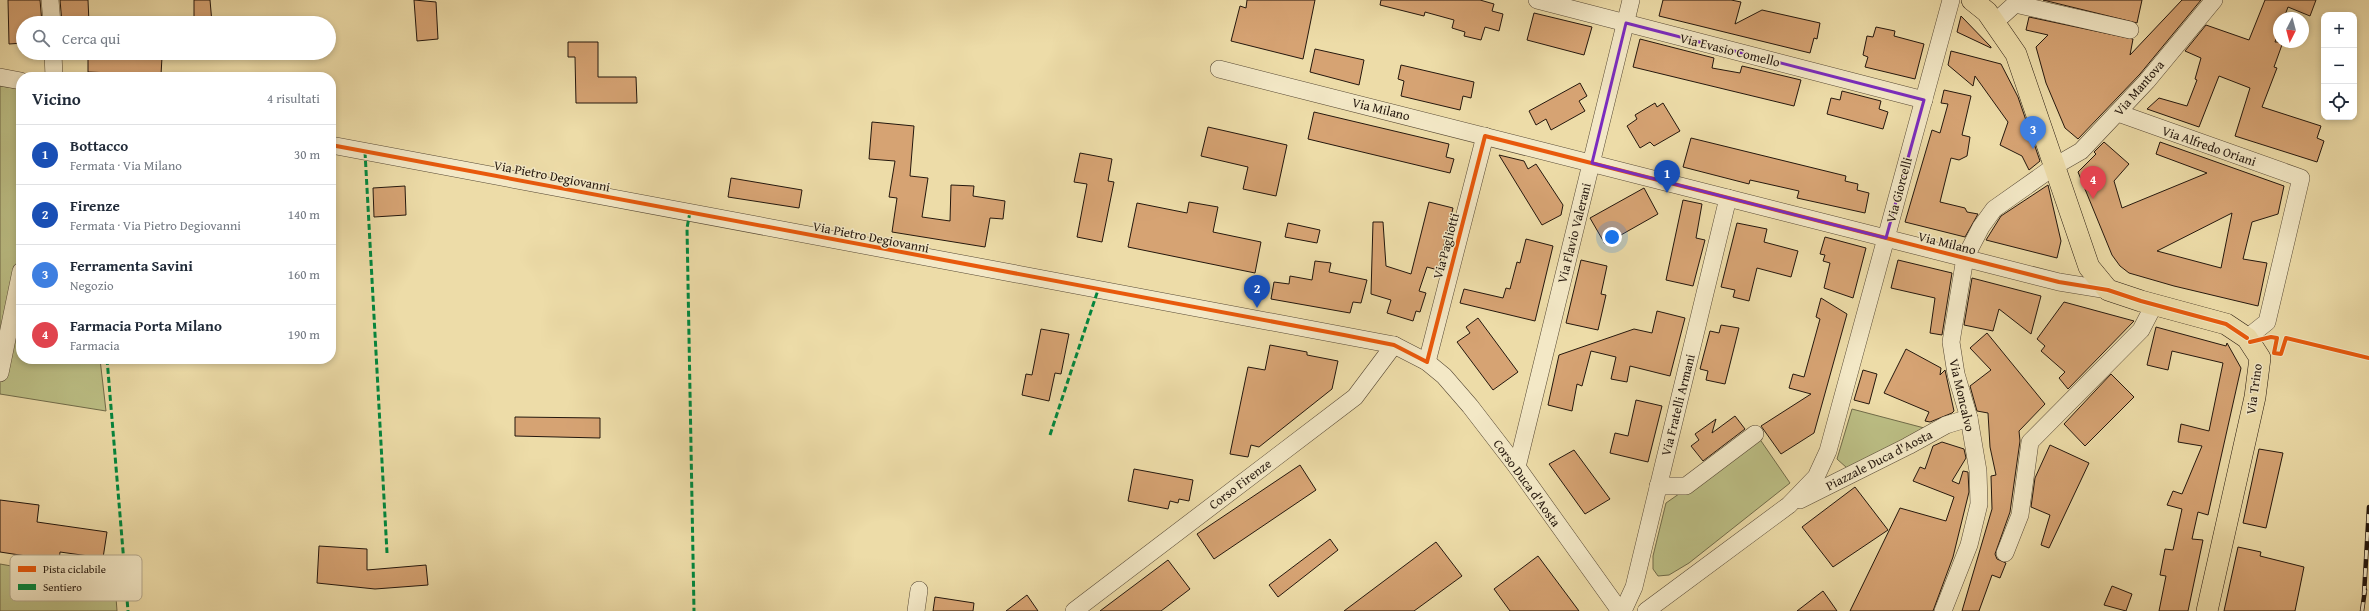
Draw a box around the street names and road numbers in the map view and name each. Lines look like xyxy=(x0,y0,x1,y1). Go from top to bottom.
street label: Via Evasio Comello xyxy=(1678,28,1783,72)
street label: Via Mantova xyxy=(2109,55,2169,120)
street label: Via Milano xyxy=(1350,93,1412,125)
street label: Via Alfredo Oriani xyxy=(2159,121,2259,171)
street label: Via Pietro Degiovanni xyxy=(492,155,612,197)
street label: Via Giorcelli xyxy=(1881,155,1917,225)
street label: Via Flavio Valerani xyxy=(1552,181,1596,285)
street label: Via Pagliotti xyxy=(1428,211,1464,281)
street label: Via Pietro Degiovanni xyxy=(811,216,931,258)
street label: Via Milano xyxy=(1916,227,1978,259)
street label: Via Fratelli Armani xyxy=(1656,352,1700,458)
street label: Via Moncalvo xyxy=(1944,357,1980,434)
street label: Via Trino xyxy=(2241,362,2267,416)
street label: Piazzale Duca d'Aosta xyxy=(1822,425,1936,495)
street label: Corso Duca d'Aosta xyxy=(1489,435,1566,531)
street label: Corso Firenze xyxy=(1205,454,1275,514)

